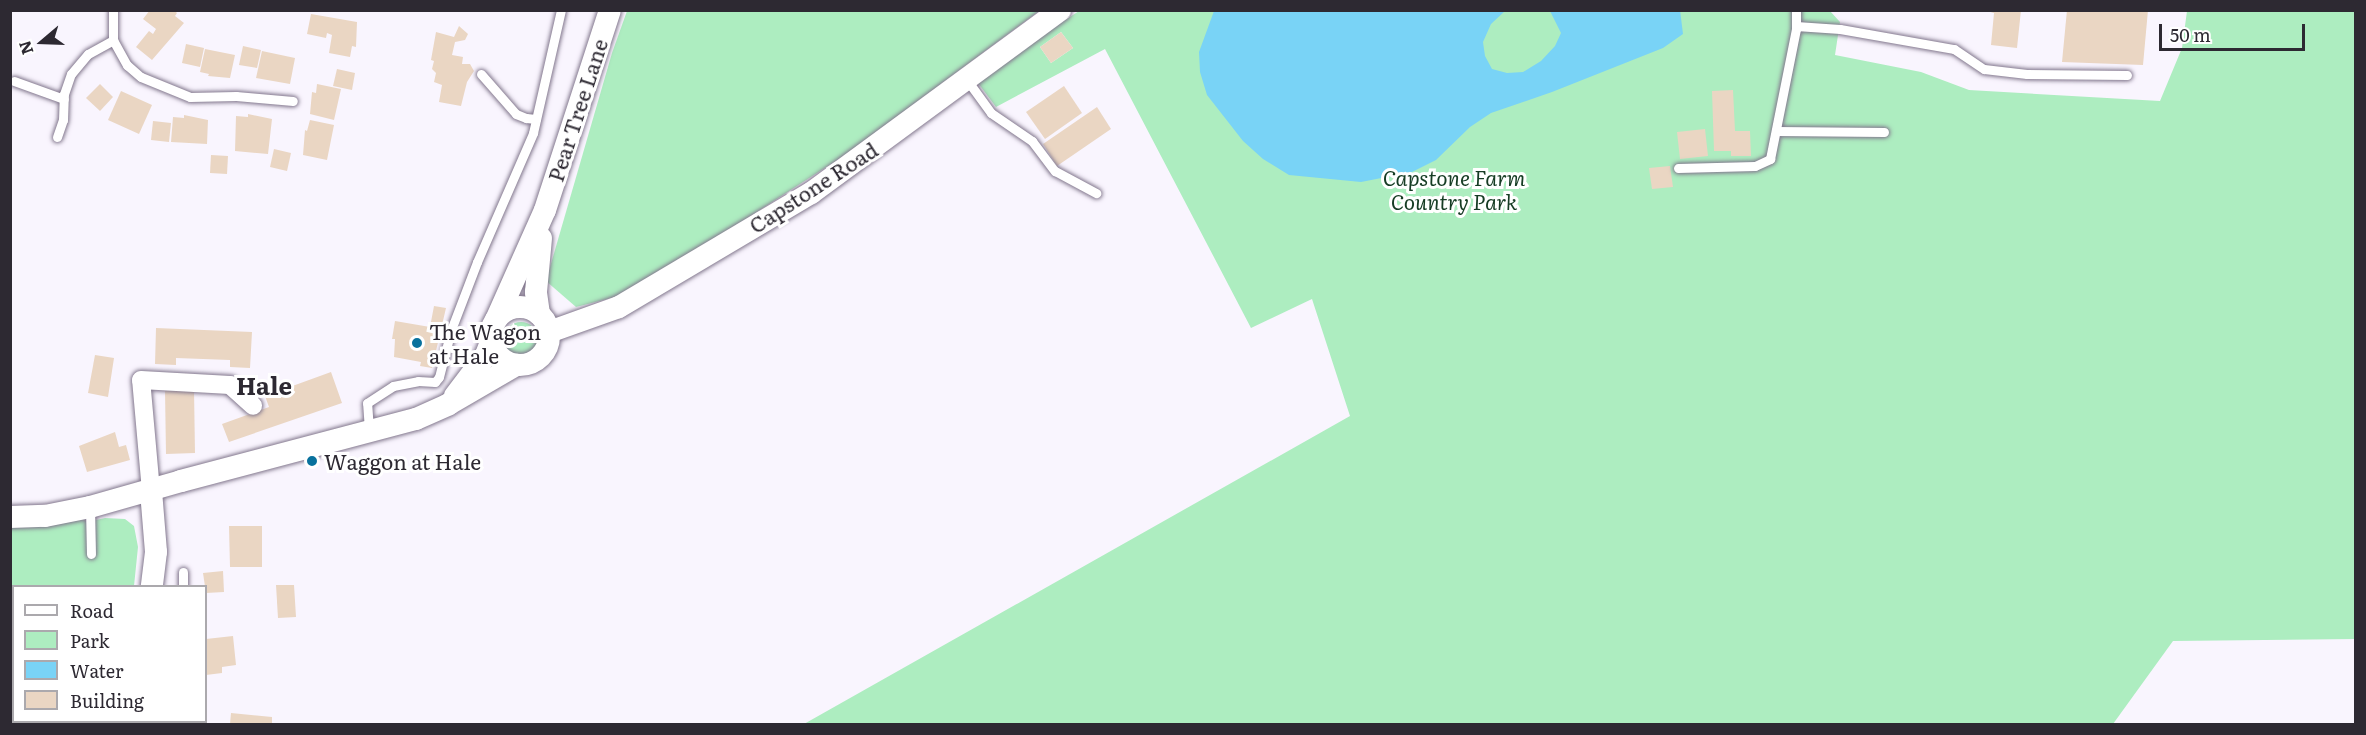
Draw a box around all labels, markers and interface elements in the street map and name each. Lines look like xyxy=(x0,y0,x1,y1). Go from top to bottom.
north arrow xyxy=(12,12,72,72)
scale bar xyxy=(2162,12,2308,50)
text: 50 m xyxy=(2170,21,2211,48)
street label: Pear Tree Lane xyxy=(542,35,612,185)
text: N xyxy=(11,38,39,58)
street label: Capstone Road xyxy=(744,136,882,238)
park label: Capstone Farm Country Park xyxy=(1383,164,1525,214)
place label: The Wagon at Hale xyxy=(429,318,541,368)
marker: The Wagon at Hale xyxy=(410,336,424,350)
district label: Hale xyxy=(236,371,292,399)
place label: Waggon at Hale xyxy=(324,448,481,474)
marker: Waggon at Hale xyxy=(305,454,319,468)
legend xyxy=(12,585,207,723)
text: Road xyxy=(70,597,114,624)
text: Park xyxy=(70,627,109,654)
text: Water xyxy=(70,657,123,684)
text: Building xyxy=(70,687,144,714)

